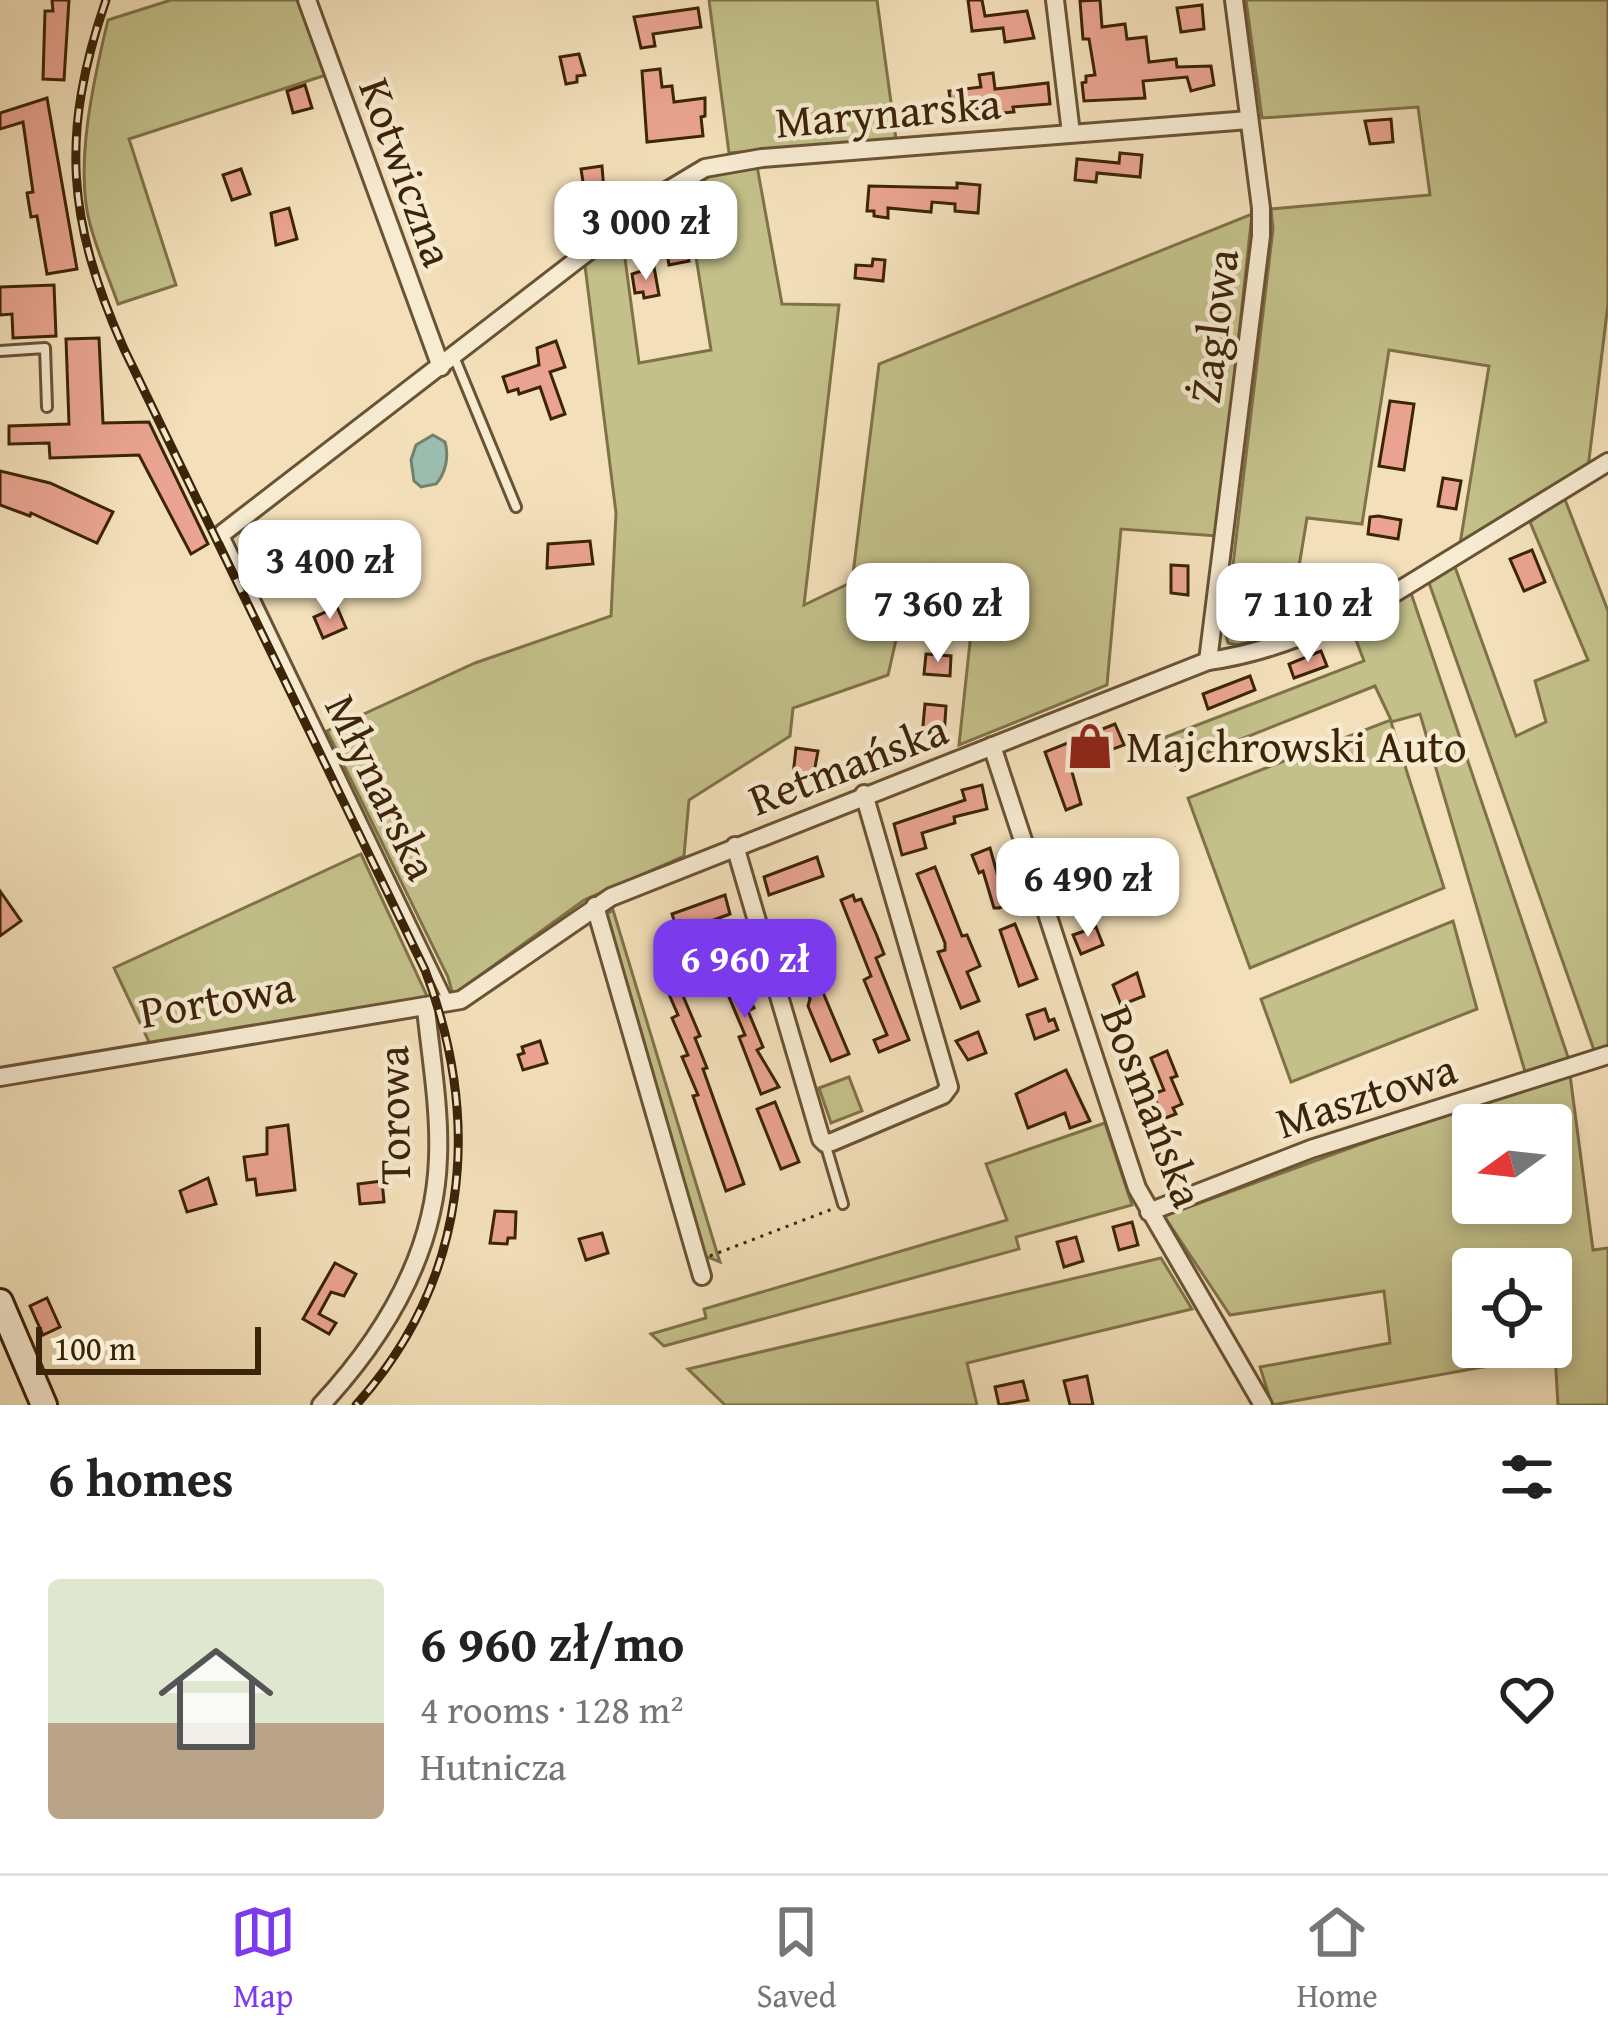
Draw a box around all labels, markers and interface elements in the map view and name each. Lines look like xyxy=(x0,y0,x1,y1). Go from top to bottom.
street label: Kotwiczna xyxy=(343,69,472,275)
street label: Marynarska xyxy=(772,69,1003,154)
pin: 3 000 zł xyxy=(522,181,770,283)
text: 3 000 zł xyxy=(581,191,711,248)
street label: Żaglowa xyxy=(1171,245,1254,407)
pin: 3 400 zł xyxy=(206,520,454,622)
text: 3 400 zł xyxy=(265,530,395,587)
pin: 7 360 zł xyxy=(814,563,1062,665)
pin: 7 110 zł xyxy=(1184,563,1432,665)
text: 7 360 zł xyxy=(873,573,1003,630)
text: 7 110 zł xyxy=(1243,573,1373,630)
street label: Młynarska xyxy=(309,683,455,891)
street label: Retmańska xyxy=(739,696,957,831)
place label: Majchrowski Auto xyxy=(1126,713,1467,778)
shop icon: Majchrowski Auto xyxy=(1065,721,1115,771)
pin: 6 490 zł xyxy=(964,838,1212,940)
text: 6 490 zł xyxy=(1023,848,1153,905)
pin: 6 960 zł xyxy=(621,919,869,1021)
text: 6 960 zł xyxy=(680,929,810,986)
street label: Portowa xyxy=(134,953,300,1044)
street label: Bosmańska xyxy=(1085,995,1222,1216)
street label: Masztowa xyxy=(1267,1035,1465,1154)
street label: Torowa xyxy=(359,1045,426,1185)
north arrow xyxy=(1452,1104,1572,1224)
map controls xyxy=(1452,1104,1572,1368)
button: locate xyxy=(1452,1248,1572,1368)
scale bar xyxy=(36,1321,261,1374)
text: 100 m xyxy=(54,1324,136,1372)
text: 6 homes xyxy=(48,1440,234,1515)
icon: filters xyxy=(1494,1444,1560,1510)
text: 6 960 zł/mo xyxy=(420,1605,685,1680)
icon: home xyxy=(144,1627,288,1771)
icon: heart xyxy=(1494,1666,1560,1732)
text: 4 rooms · 128 m² xyxy=(420,1680,684,1737)
text: Hutnicza xyxy=(420,1737,566,1794)
tab: Map xyxy=(230,1899,296,2019)
tab: Saved xyxy=(756,1899,836,2019)
tab: Home xyxy=(1297,1899,1378,2019)

